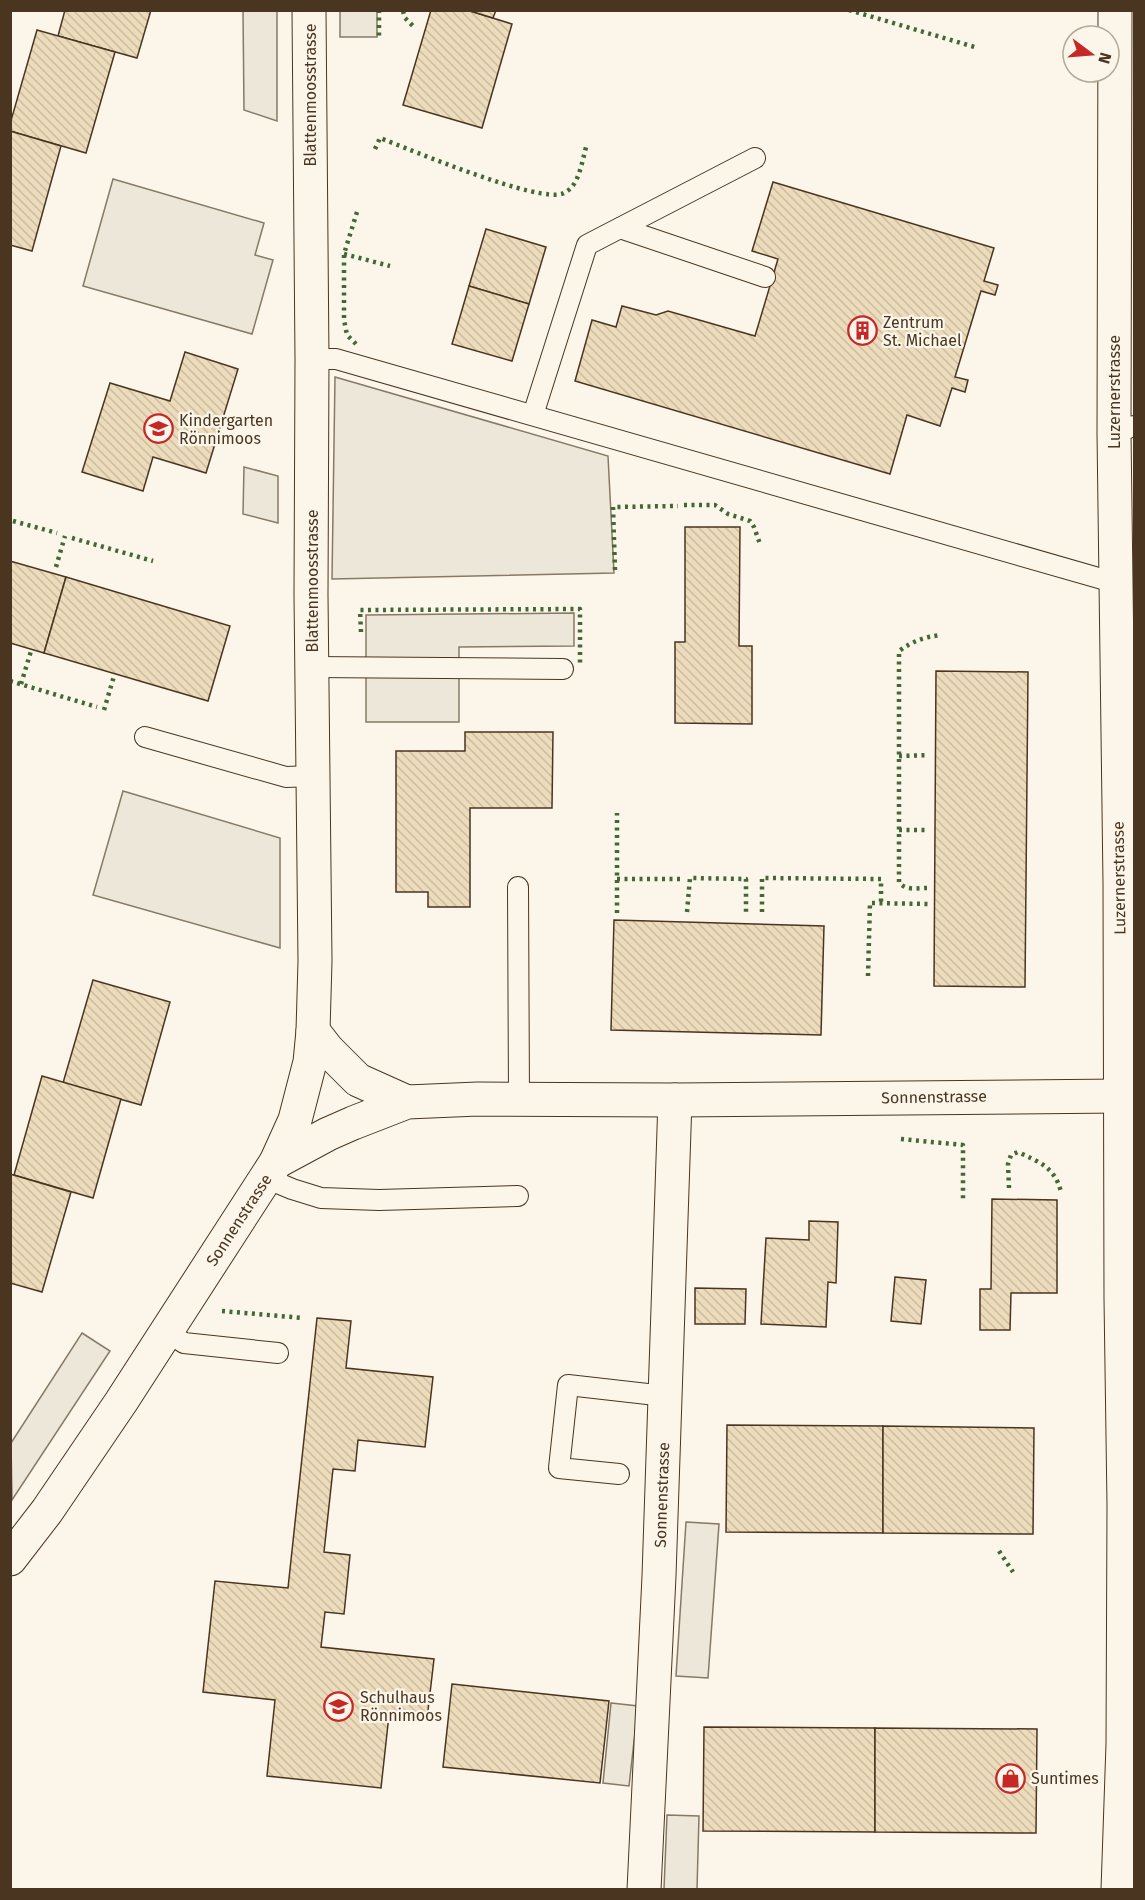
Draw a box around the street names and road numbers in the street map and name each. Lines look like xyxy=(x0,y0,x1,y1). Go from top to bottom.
street label: Blattenmoosstrasse xyxy=(301,23,320,167)
street label: Luzernerstrasse xyxy=(1105,335,1124,449)
street label: Blattenmoosstrasse xyxy=(303,509,322,653)
street label: Luzernerstrasse xyxy=(1109,821,1129,935)
street label: Sonnenstrasse xyxy=(881,1087,987,1107)
street label: Sonnenstrasse xyxy=(202,1170,276,1270)
street label: Sonnenstrasse xyxy=(651,1442,673,1548)

